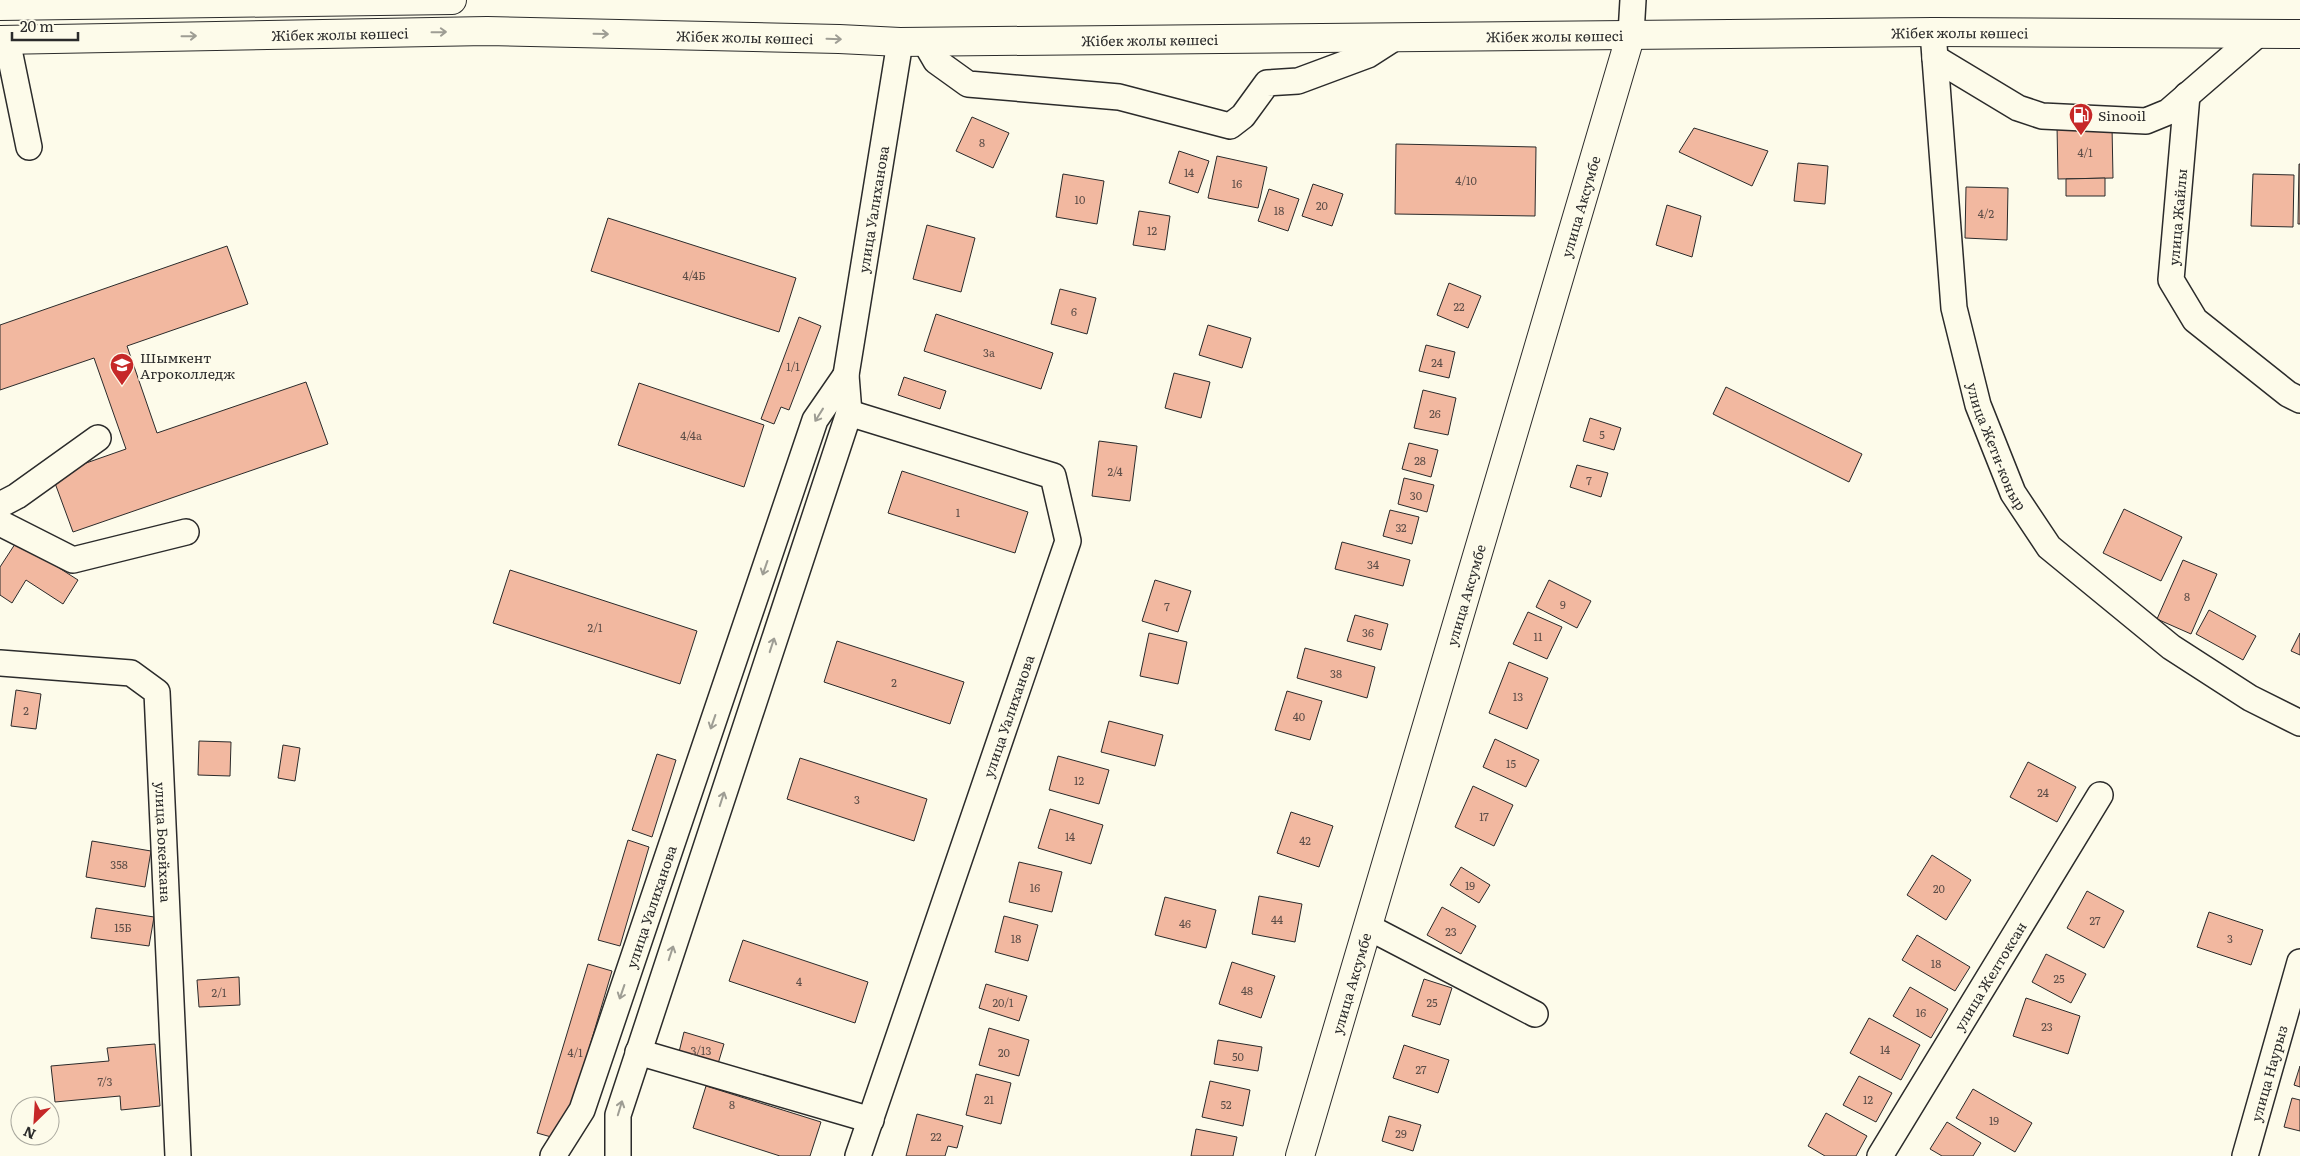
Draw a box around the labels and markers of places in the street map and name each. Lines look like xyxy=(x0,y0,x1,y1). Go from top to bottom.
fuel station icon: Sinooil xyxy=(2068,102,2094,136)
place label: Sinooil xyxy=(2098,105,2146,125)
place label: Шымкент Агроколледж xyxy=(140,347,235,383)
school or university icon: Шымкент Агроколледж xyxy=(109,352,135,386)

